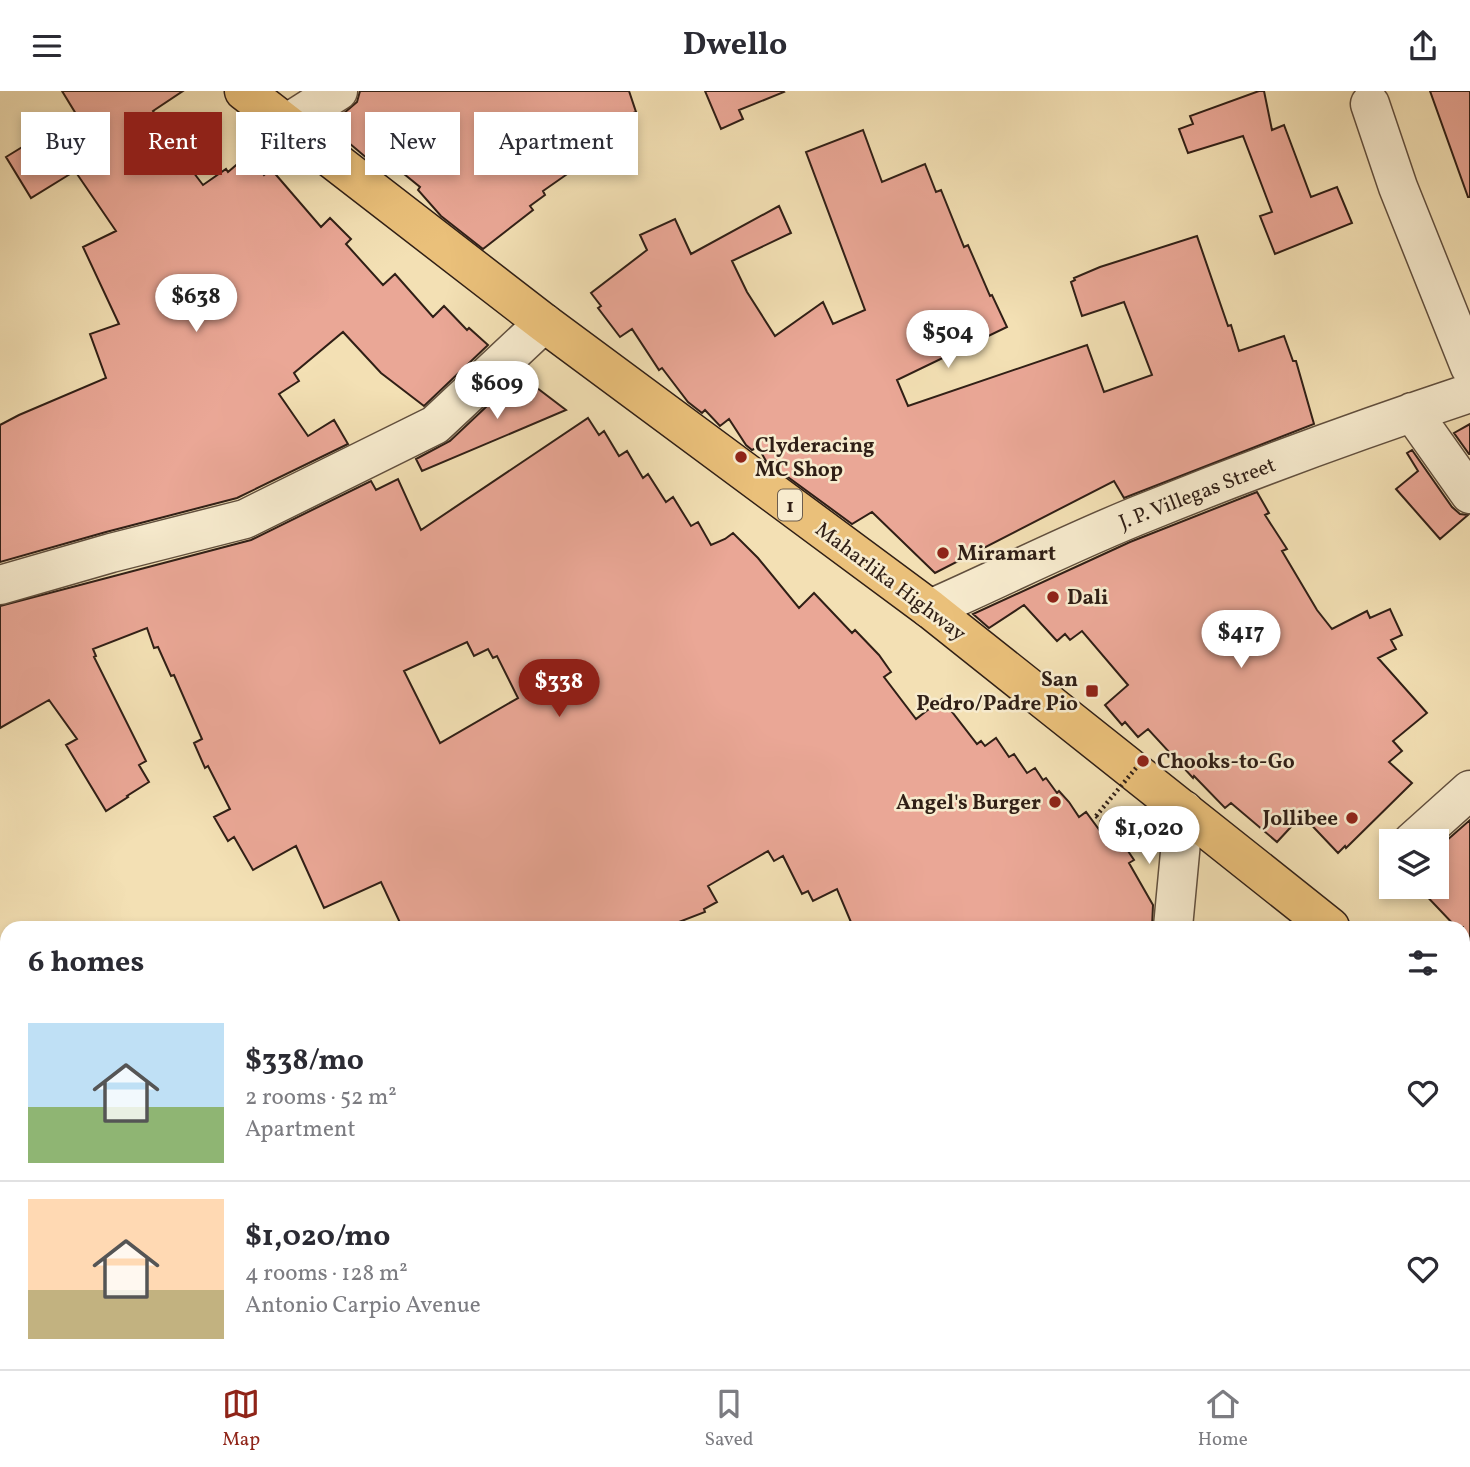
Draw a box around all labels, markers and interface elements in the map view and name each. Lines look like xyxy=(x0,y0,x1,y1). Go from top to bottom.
text: Dwello xyxy=(683,24,787,68)
icon: menu xyxy=(28,27,66,65)
icon: share xyxy=(1404,27,1442,65)
chip: Buy xyxy=(21,112,110,175)
chip: Rent xyxy=(124,112,222,175)
chip: Filters xyxy=(236,112,351,175)
chip: New xyxy=(365,112,460,175)
chip: Apartment xyxy=(474,112,638,175)
pin: $638 xyxy=(155,275,237,334)
text: $638 xyxy=(171,281,221,313)
pin: $504 xyxy=(907,310,989,370)
text: $504 xyxy=(922,317,974,349)
pin: $609 xyxy=(456,361,538,421)
text: $609 xyxy=(471,368,523,400)
place label: Clyderacing MC Shop xyxy=(755,432,875,485)
marker: Clyderacing MC Shop xyxy=(733,449,749,465)
street label: J. P. Villegas Street xyxy=(1115,451,1280,538)
road number: 1 xyxy=(778,489,802,521)
street label: Maharlika Highway xyxy=(809,516,972,649)
place label: Miramart xyxy=(957,540,1056,569)
marker: Miramart xyxy=(935,545,951,561)
place label: Dali xyxy=(1067,584,1108,613)
marker: Dali xyxy=(1045,589,1061,605)
pin: $417 xyxy=(1200,611,1282,670)
text: $417 xyxy=(1217,617,1265,649)
pin: $338 xyxy=(518,659,600,719)
text: $338 xyxy=(535,666,583,698)
place label: San Pedro/Padre Pio xyxy=(916,666,1078,719)
marker: San Pedro/Padre Pio xyxy=(1084,683,1100,699)
place label: Chooks-to-Go xyxy=(1157,748,1295,777)
marker: Chooks-to-Go xyxy=(1135,753,1151,769)
place label: Angel's Burger xyxy=(896,789,1041,818)
marker: Angel's Burger xyxy=(1047,794,1063,810)
place label: Jollibee xyxy=(1262,805,1338,834)
pin: $1,020 xyxy=(1092,807,1206,866)
marker: Jollibee xyxy=(1344,810,1360,826)
text: $1,020 xyxy=(1115,813,1183,845)
map controls xyxy=(1379,829,1449,899)
button: layers xyxy=(1379,829,1449,899)
text: 6 homes xyxy=(28,942,144,984)
icon: filters xyxy=(1404,944,1442,982)
text: $338/mo xyxy=(245,1040,364,1082)
icon: home xyxy=(84,1051,168,1135)
icon: heart xyxy=(1404,1074,1442,1112)
text: 2 rooms · 52 m² xyxy=(245,1082,397,1114)
text: Apartment xyxy=(245,1114,356,1146)
text: $1,020/mo xyxy=(245,1216,390,1258)
icon: home xyxy=(84,1227,168,1311)
icon: heart xyxy=(1404,1250,1442,1288)
text: 4 rooms · 128 m² xyxy=(245,1258,408,1290)
text: Antonio Carpio Avenue xyxy=(245,1290,481,1322)
tab: Map xyxy=(222,1385,260,1453)
tab: Saved xyxy=(704,1385,753,1453)
tab: Home xyxy=(1198,1385,1248,1453)

